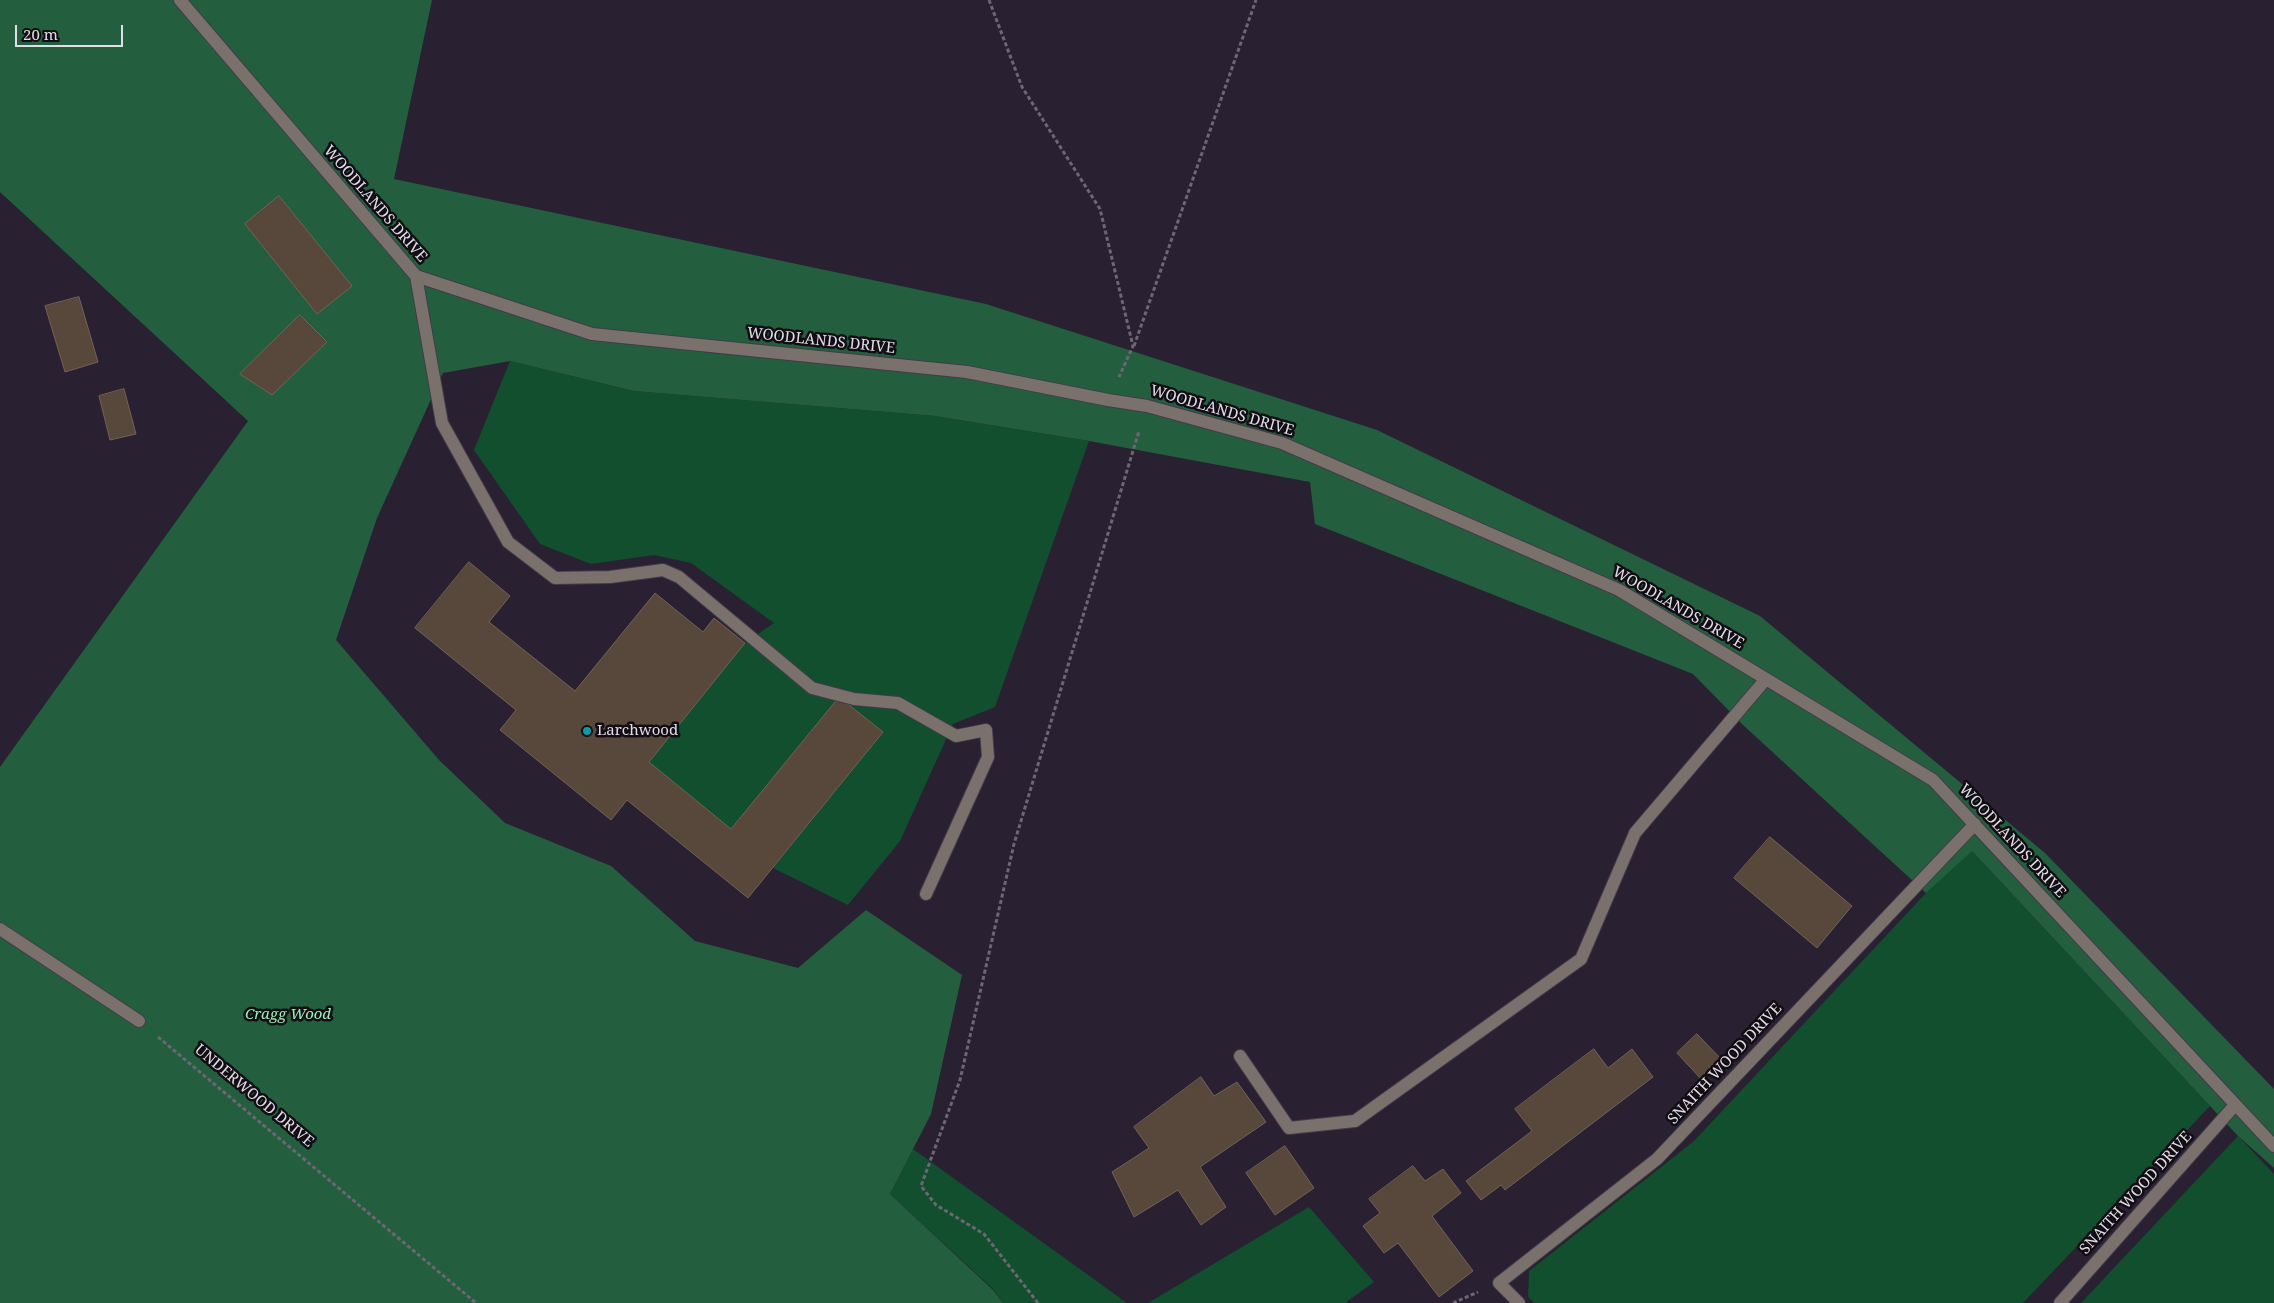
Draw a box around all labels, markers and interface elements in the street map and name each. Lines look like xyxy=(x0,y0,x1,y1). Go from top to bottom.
scale bar xyxy=(18,15,125,47)
text: 20 m xyxy=(23,24,58,44)
street label: WOODLANDS DRIVE xyxy=(319,142,431,266)
street label: WOODLANDS DRIVE xyxy=(746,324,896,358)
street label: WOODLANDS DRIVE xyxy=(1148,382,1296,440)
street label: WOODLANDS DRIVE xyxy=(1609,563,1747,653)
place label: Larchwood xyxy=(597,722,678,740)
marker: Larchwood xyxy=(581,725,593,737)
street label: WOODLANDS DRIVE xyxy=(1955,781,2069,901)
street label: SNAITH WOOD DRIVE xyxy=(1664,1000,1786,1128)
park label: Cragg Wood xyxy=(245,1006,331,1024)
street label: UNDERWOOD DRIVE xyxy=(191,1041,317,1151)
street label: SNAITH WOOD DRIVE xyxy=(2076,1128,2196,1258)

